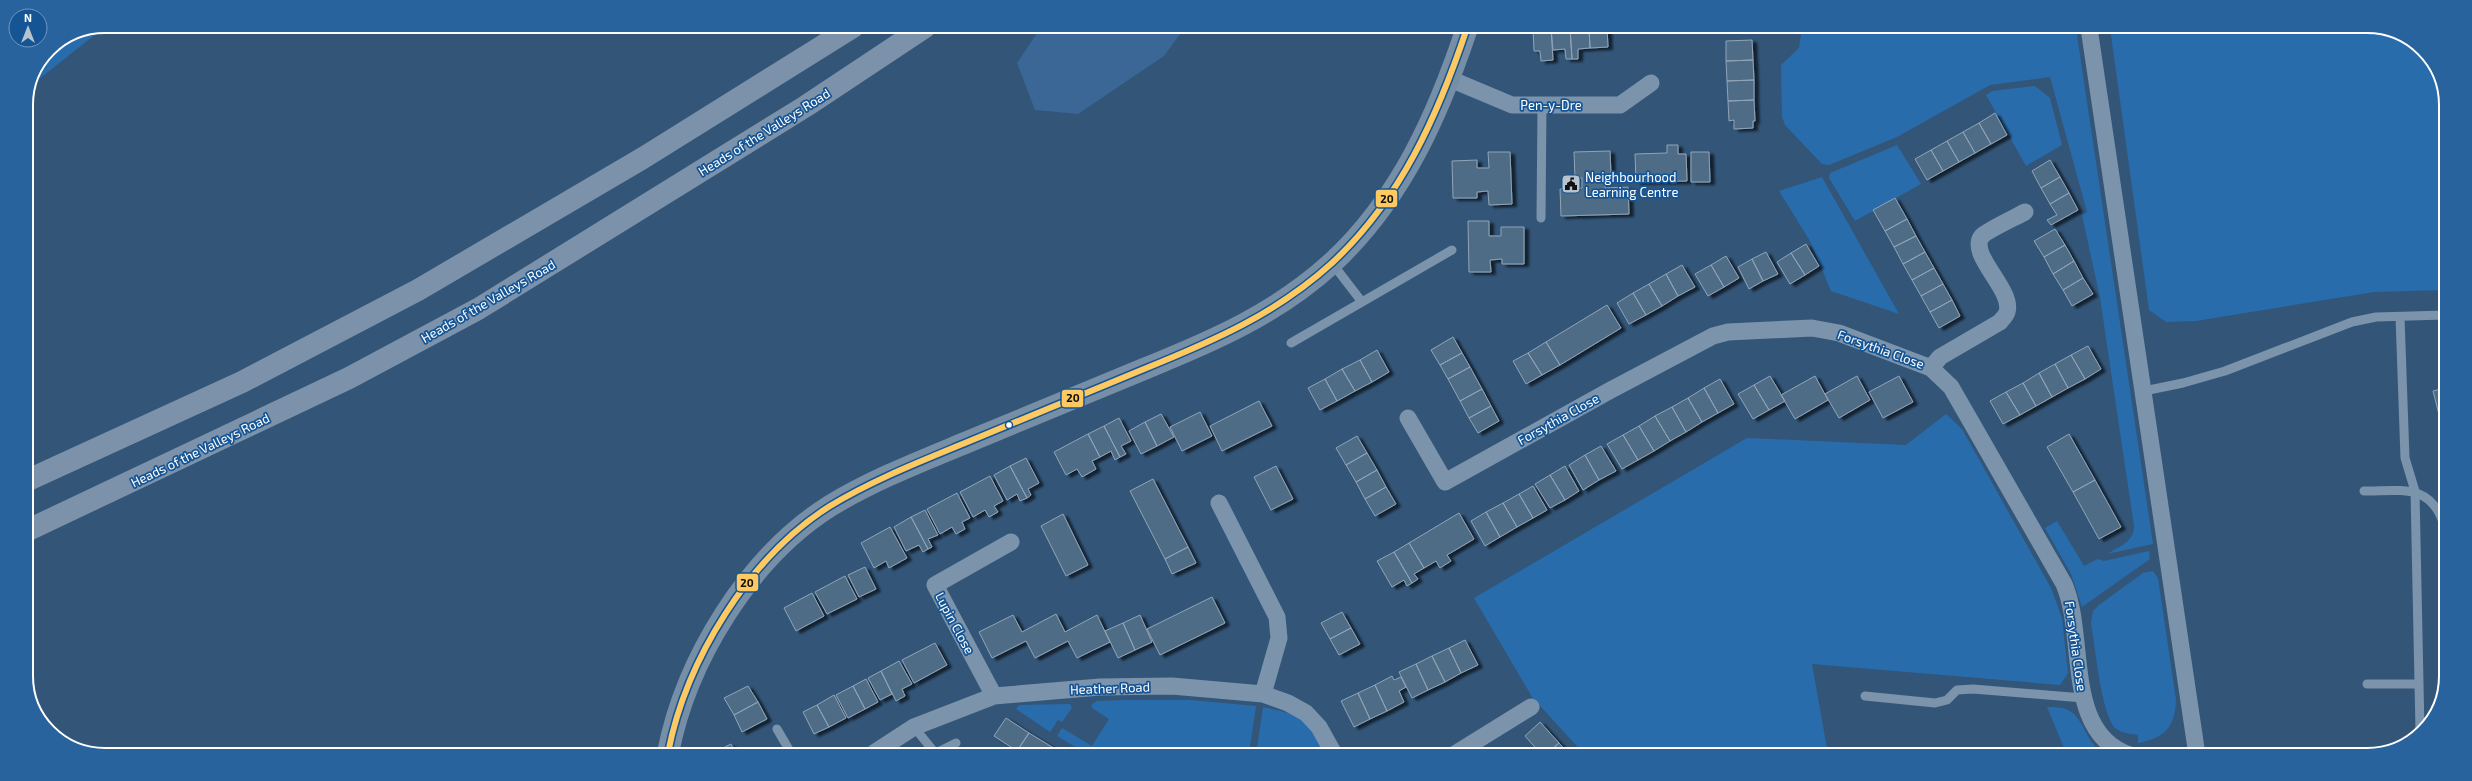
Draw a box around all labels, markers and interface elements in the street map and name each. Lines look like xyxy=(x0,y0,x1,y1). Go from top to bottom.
north arrow xyxy=(8,8,48,48)
text: N xyxy=(24,11,32,24)
street label: Heads of the Valleys Road xyxy=(695,85,833,179)
street label: Pen-y-Dre xyxy=(1520,97,1582,113)
place label: Neighbourhood Learning Centre xyxy=(1585,169,1678,200)
public building icon: Neighbourhood Learning Centre xyxy=(1560,173,1582,195)
line badge: 20 xyxy=(1375,189,1398,208)
text: 20 xyxy=(1380,192,1394,205)
street label: Heads of the Valleys Road xyxy=(418,256,558,346)
street label: Forsythia Close xyxy=(1836,326,1926,372)
line badge: 20 xyxy=(1061,389,1084,408)
street label: Forsythia Close xyxy=(1514,390,1602,448)
text: 20 xyxy=(1066,391,1080,404)
street label: Heads of the Valleys Road xyxy=(128,409,272,491)
unlabelled marker xyxy=(1004,420,1014,430)
line badge: 20 xyxy=(736,573,759,592)
text: 20 xyxy=(740,576,754,589)
street label: Lupin Close xyxy=(932,589,978,657)
street label: Forsythia Close xyxy=(2062,600,2090,692)
street label: Heather Road xyxy=(1070,679,1150,697)

